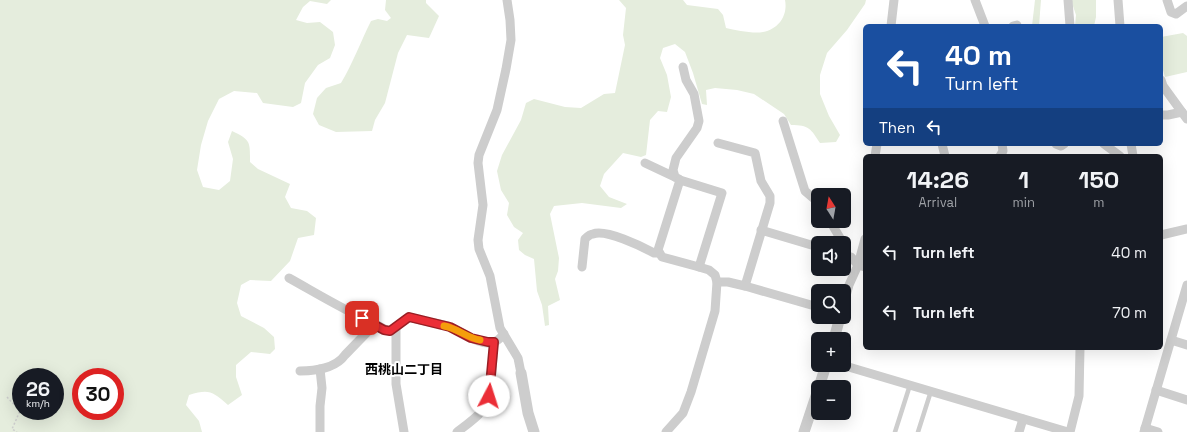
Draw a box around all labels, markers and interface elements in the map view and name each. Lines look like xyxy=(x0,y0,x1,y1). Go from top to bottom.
text: 40 m xyxy=(945,37,1012,73)
icon: left xyxy=(879,40,931,92)
text: Turn left xyxy=(945,72,1018,95)
icon: left xyxy=(923,116,945,138)
text: Then xyxy=(879,118,915,137)
text: 14:26 xyxy=(907,164,969,195)
text: 1 xyxy=(1018,164,1029,195)
text: 150 xyxy=(1079,164,1119,195)
north arrow xyxy=(811,188,851,228)
map controls xyxy=(811,188,851,420)
text: Arrival xyxy=(918,194,957,211)
text: min xyxy=(1013,194,1035,211)
text: m xyxy=(1093,194,1105,211)
button: sound xyxy=(811,236,851,276)
icon: left xyxy=(879,241,901,263)
text: Turn left xyxy=(913,243,975,262)
text: 40 m xyxy=(1111,243,1147,262)
button: search xyxy=(811,284,851,324)
pin xyxy=(345,301,379,335)
icon: left xyxy=(879,301,901,323)
text: Turn left xyxy=(913,303,975,322)
text: 70 m xyxy=(1112,303,1147,322)
icon: arrive xyxy=(351,307,373,329)
button: + xyxy=(811,332,851,372)
district label: 西桃山二丁目 xyxy=(365,361,443,378)
speed limit sign: 30 xyxy=(72,368,124,420)
position arrow xyxy=(468,375,510,417)
text: 26 xyxy=(26,376,50,402)
button: − xyxy=(811,380,851,420)
text: km/h xyxy=(26,397,50,410)

